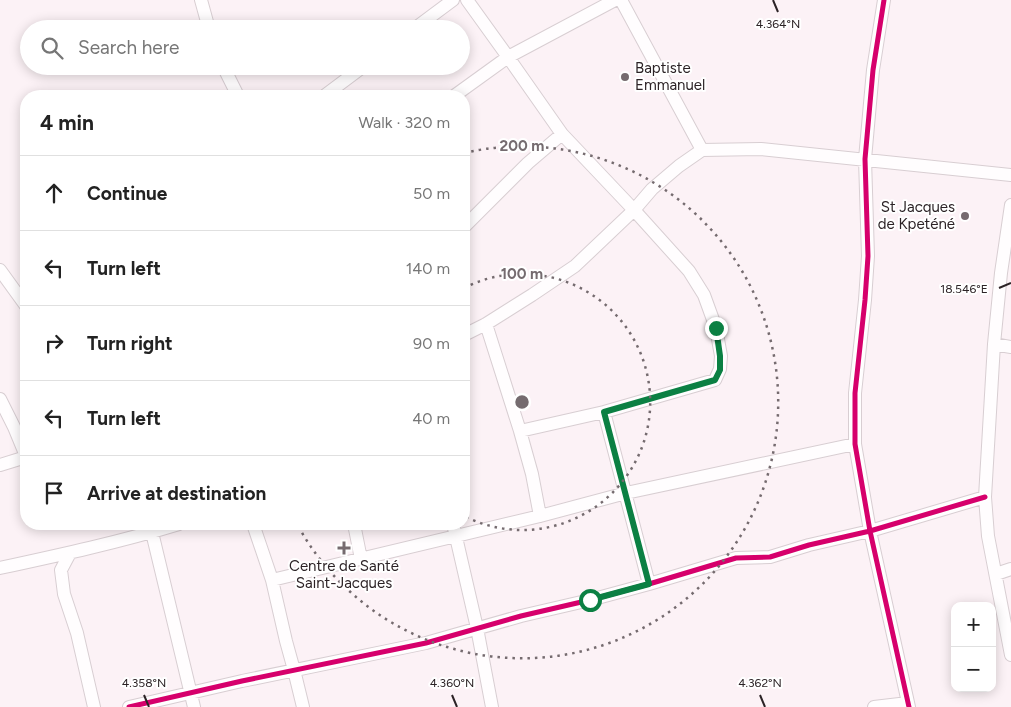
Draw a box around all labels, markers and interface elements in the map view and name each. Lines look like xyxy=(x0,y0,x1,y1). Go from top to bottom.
text: 4.364°N xyxy=(756,17,800,31)
search box xyxy=(20,20,470,75)
icon: search xyxy=(38,34,66,62)
text: Search here xyxy=(78,36,180,59)
place label: Baptiste Emmanuel xyxy=(635,59,705,94)
marker: Baptiste Emmanuel xyxy=(619,71,631,83)
text: 4 min xyxy=(40,110,94,135)
text: Walk · 320 m xyxy=(358,113,450,132)
text: 200 m xyxy=(500,137,544,155)
icon: ahead xyxy=(40,179,68,207)
text: Continue xyxy=(87,182,167,205)
text: 50 m xyxy=(413,184,450,203)
place label: St Jacques de Kpeténé xyxy=(878,198,955,233)
marker: St Jacques de Kpeténé xyxy=(959,210,971,222)
icon: left xyxy=(40,254,68,282)
text: Turn left xyxy=(87,257,161,280)
text: 140 m xyxy=(406,259,450,278)
text: 100 m xyxy=(501,265,543,283)
text: 18.546°E xyxy=(940,282,988,296)
route end xyxy=(705,317,728,340)
icon: right xyxy=(40,329,68,357)
text: Turn right xyxy=(87,332,173,355)
text: 90 m xyxy=(413,334,450,353)
centre of rings xyxy=(513,393,531,411)
icon: left xyxy=(40,404,68,432)
text: Turn left xyxy=(87,407,161,430)
text: 40 m xyxy=(412,409,450,428)
icon: arrive xyxy=(40,479,68,507)
text: Arrive at destination xyxy=(87,482,266,505)
marker: Centre de Santé Saint-Jacques xyxy=(337,541,351,555)
place label: Centre de Santé Saint-Jacques xyxy=(289,557,399,592)
route start xyxy=(579,589,602,612)
map controls xyxy=(951,602,996,692)
button: + xyxy=(951,602,996,647)
button: − xyxy=(951,647,996,692)
text: 4.358°N xyxy=(122,676,166,690)
text: 4.360°N xyxy=(430,676,474,690)
text: 4.362°N xyxy=(738,676,782,690)

